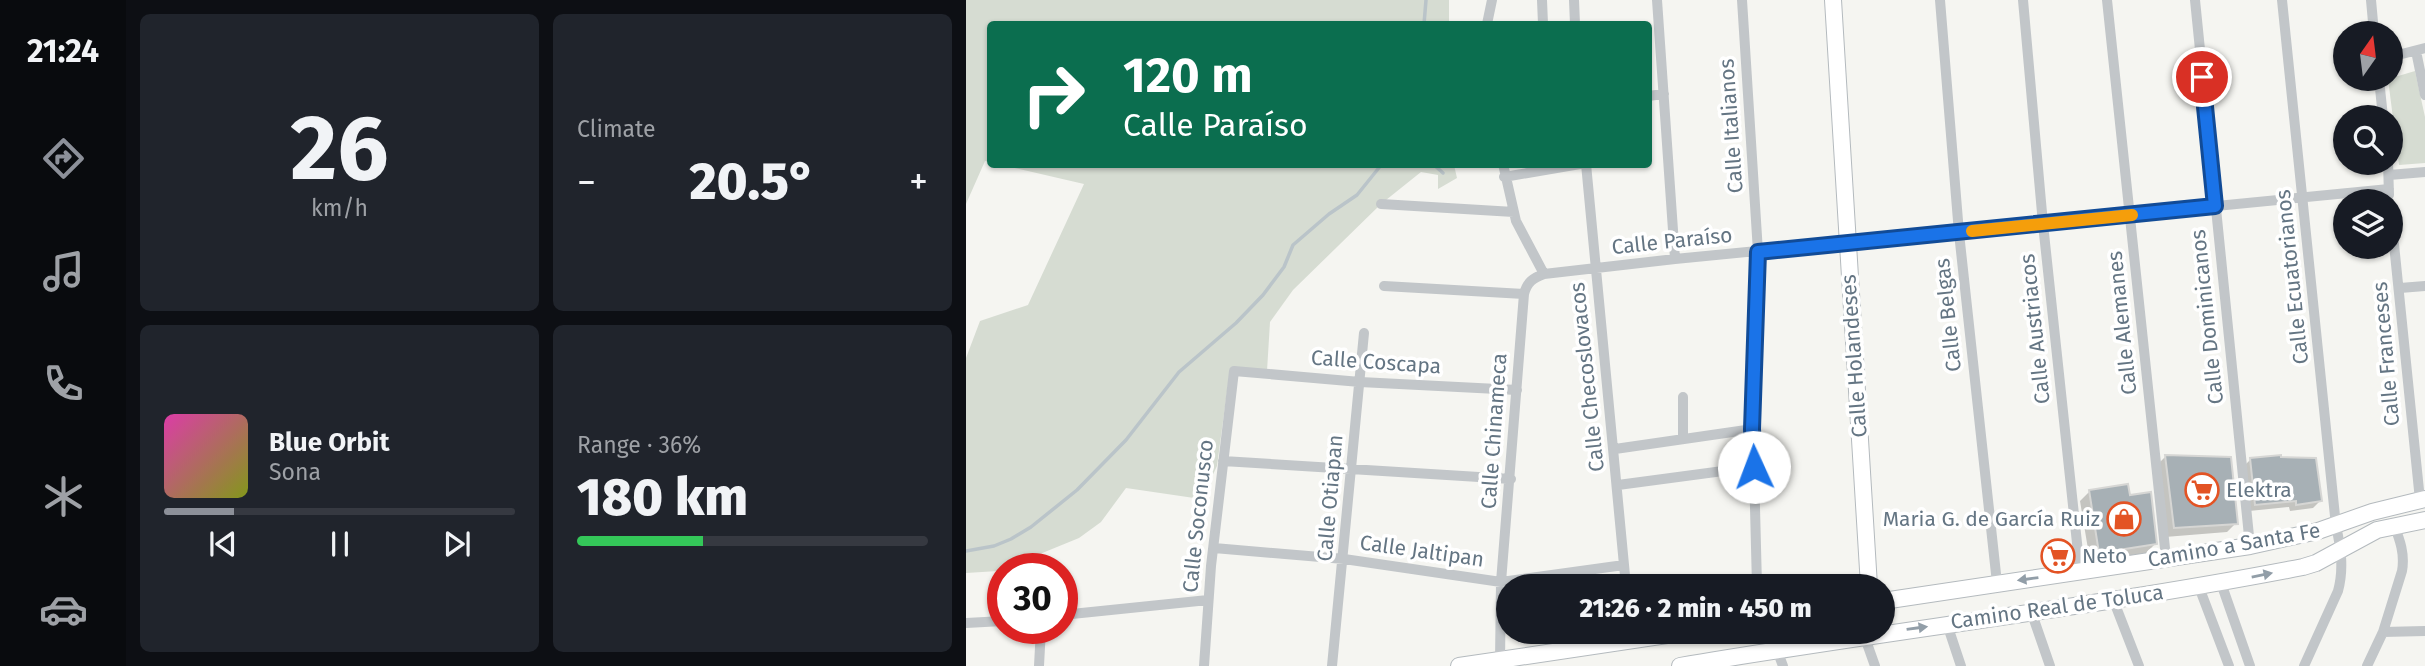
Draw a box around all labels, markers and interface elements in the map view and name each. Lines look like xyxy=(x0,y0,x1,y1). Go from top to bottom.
north arrow xyxy=(2333,21,2403,91)
map controls xyxy=(2333,21,2403,259)
text: 21:24 xyxy=(27,32,99,70)
text: 120 m xyxy=(1123,46,1253,105)
pin xyxy=(2172,47,2232,107)
icon: right xyxy=(1008,49,1099,140)
street label: Calle Italianos xyxy=(1713,58,1749,194)
icon: arrive xyxy=(2183,58,2221,96)
text: 26 xyxy=(290,94,389,203)
button: search xyxy=(2333,105,2403,175)
text: Calle Paraíso xyxy=(1123,106,1308,144)
text: Climate xyxy=(577,115,656,143)
icon: directions xyxy=(39,134,88,183)
text: 20.5° xyxy=(690,150,816,213)
text: − xyxy=(577,159,596,205)
text: + xyxy=(909,159,928,205)
street label: Calle Ecuatorianos xyxy=(2270,188,2314,366)
button: layers xyxy=(2333,189,2403,259)
text: km/h xyxy=(311,194,368,222)
street label: Calle Paraíso xyxy=(1610,222,1734,260)
street label: Calle Dominicanos xyxy=(2185,228,2229,406)
icon: music xyxy=(39,247,88,296)
street label: Calle Alemanes xyxy=(2102,250,2142,396)
street label: Calle Austriacos xyxy=(2014,252,2056,405)
street label: Calle Belgas xyxy=(1929,257,1967,373)
street label: Calle Holandeses xyxy=(1835,273,1873,438)
street label: Calle Checoslovacos xyxy=(1564,281,1610,473)
street label: Calle Franceses xyxy=(2367,281,2405,427)
street label: Calle Coscapa xyxy=(1310,344,1442,380)
street label: Calle Chinameca xyxy=(1476,352,1512,510)
icon: phone xyxy=(39,359,88,408)
text: Blue Orbit xyxy=(269,427,389,458)
position arrow xyxy=(1717,430,1791,504)
text: Range · 36% xyxy=(577,431,701,459)
street label: Calle Otiapan xyxy=(1311,433,1349,563)
street label: Calle Soconusco xyxy=(1177,438,1219,594)
text: Sona xyxy=(269,458,321,486)
text: 180 km xyxy=(577,466,748,529)
supermarket icon: Elektra xyxy=(2183,471,2221,509)
icon: climate xyxy=(39,472,88,521)
place label: Elektra xyxy=(2226,477,2292,503)
shop icon: Maria G. de García Ruiz xyxy=(2105,500,2143,538)
place label: Maria G. de García Ruiz xyxy=(1883,506,2100,532)
street label: Camino a Santa Fe xyxy=(2146,517,2322,573)
icon: previous xyxy=(204,525,242,563)
icon: pause xyxy=(321,525,359,563)
icon: next xyxy=(438,525,476,563)
street label: Calle Jaltipan xyxy=(1358,529,1486,573)
supermarket icon: Neto xyxy=(2039,537,2077,575)
place label: Neto xyxy=(2082,543,2127,569)
speed limit sign: 30 xyxy=(987,553,1078,644)
one-way arrow xyxy=(2251,569,2273,580)
one-way arrow xyxy=(2017,574,2039,585)
street label: Camino Real de Toluca xyxy=(1949,579,2165,635)
icon: car xyxy=(39,585,88,634)
text: 21:26 · 2 min · 450 m xyxy=(1579,593,1812,624)
one-way arrow xyxy=(1906,622,1928,633)

